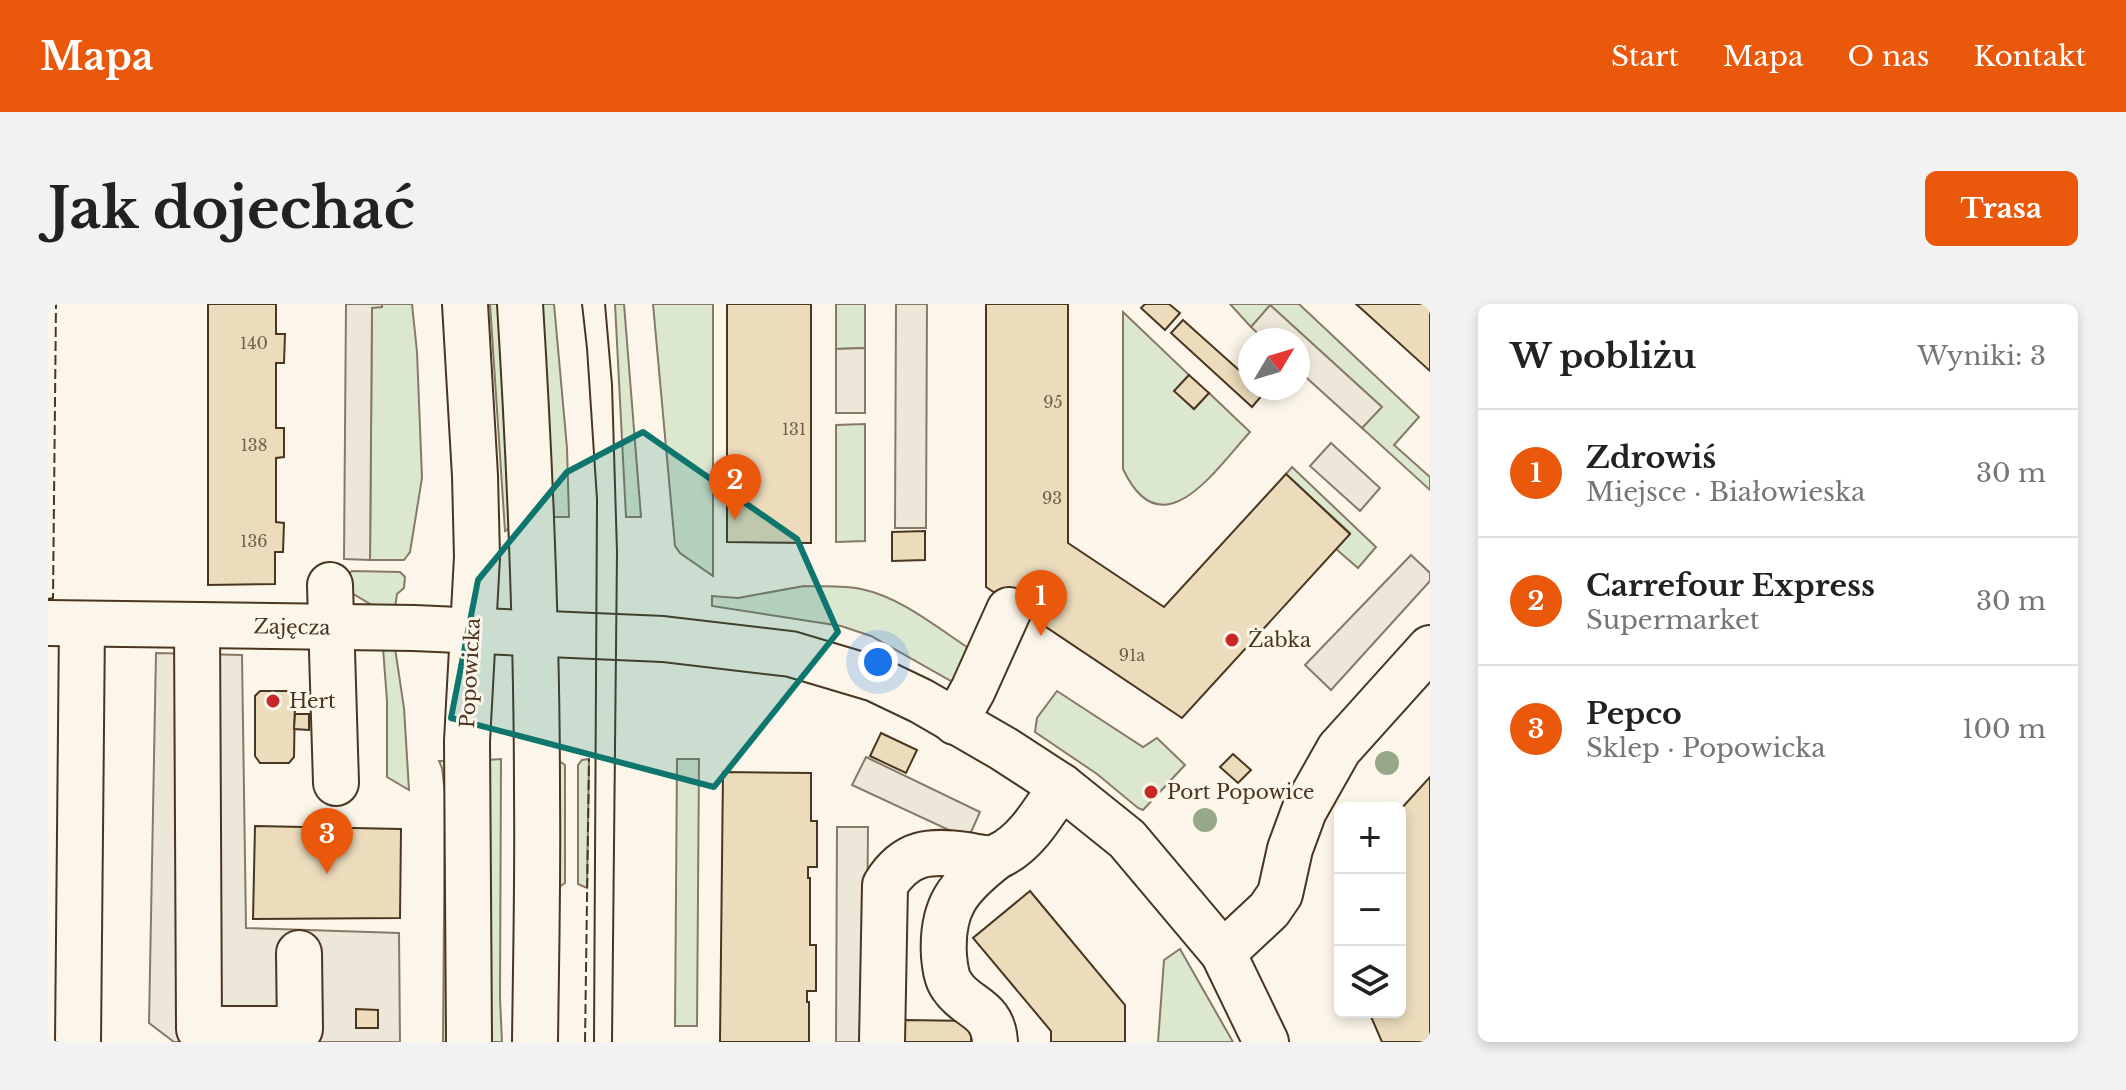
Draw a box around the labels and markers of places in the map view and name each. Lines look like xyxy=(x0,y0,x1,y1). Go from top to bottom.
pin: 2 xyxy=(709,454,761,520)
pin: 1 xyxy=(1015,570,1067,636)
place label: Żabka xyxy=(1248,627,1312,652)
marker: Żabka xyxy=(1223,631,1241,649)
place label: Hert xyxy=(289,689,336,713)
marker: Hert xyxy=(264,692,282,710)
place label: Port Popowice xyxy=(1167,780,1315,804)
marker: Port Popowice xyxy=(1142,783,1160,801)
pin: 3 xyxy=(301,808,353,874)

